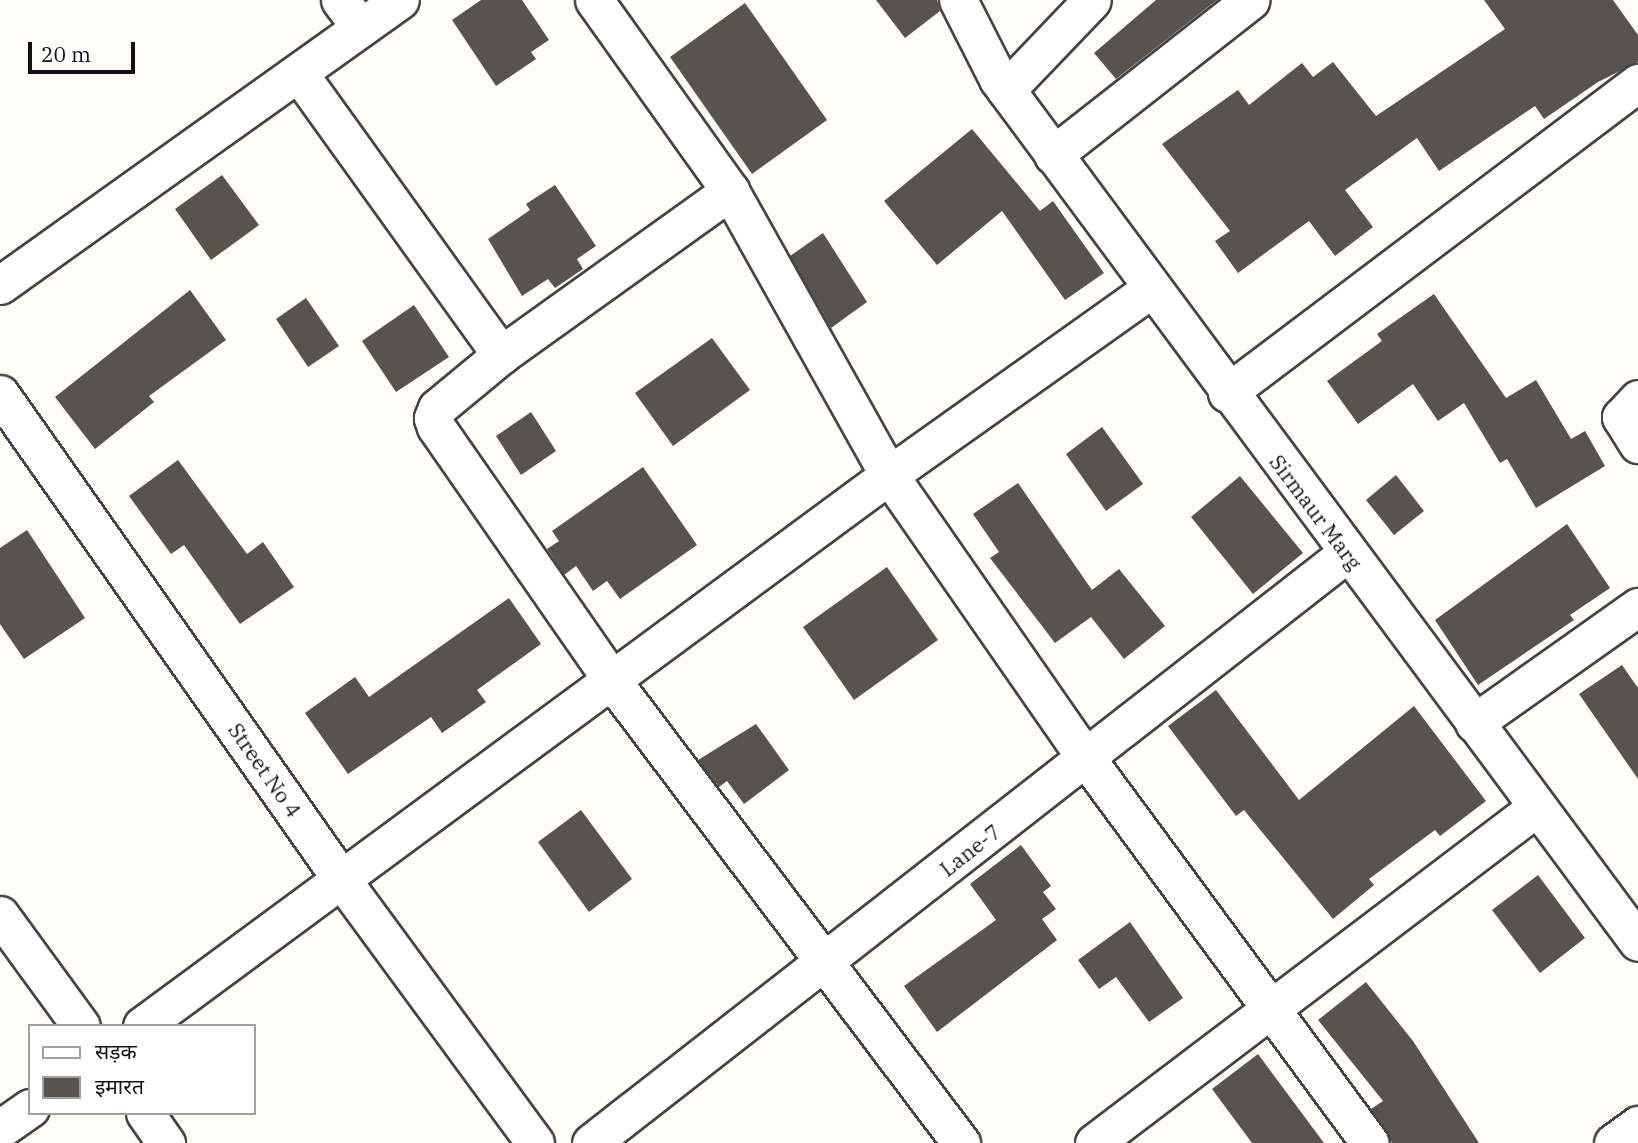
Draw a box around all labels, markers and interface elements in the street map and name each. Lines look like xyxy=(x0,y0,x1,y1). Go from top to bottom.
scale bar xyxy=(32,28,138,72)
text: 20 m xyxy=(41,40,91,68)
street label: Sirmaur Marg xyxy=(1265,450,1367,574)
street label: Street No 4 xyxy=(223,718,307,822)
street label: Lane-7 xyxy=(935,819,1005,881)
legend xyxy=(28,1024,256,1115)
text: सड़क xyxy=(95,1037,137,1065)
text: इमारत xyxy=(95,1072,144,1100)

